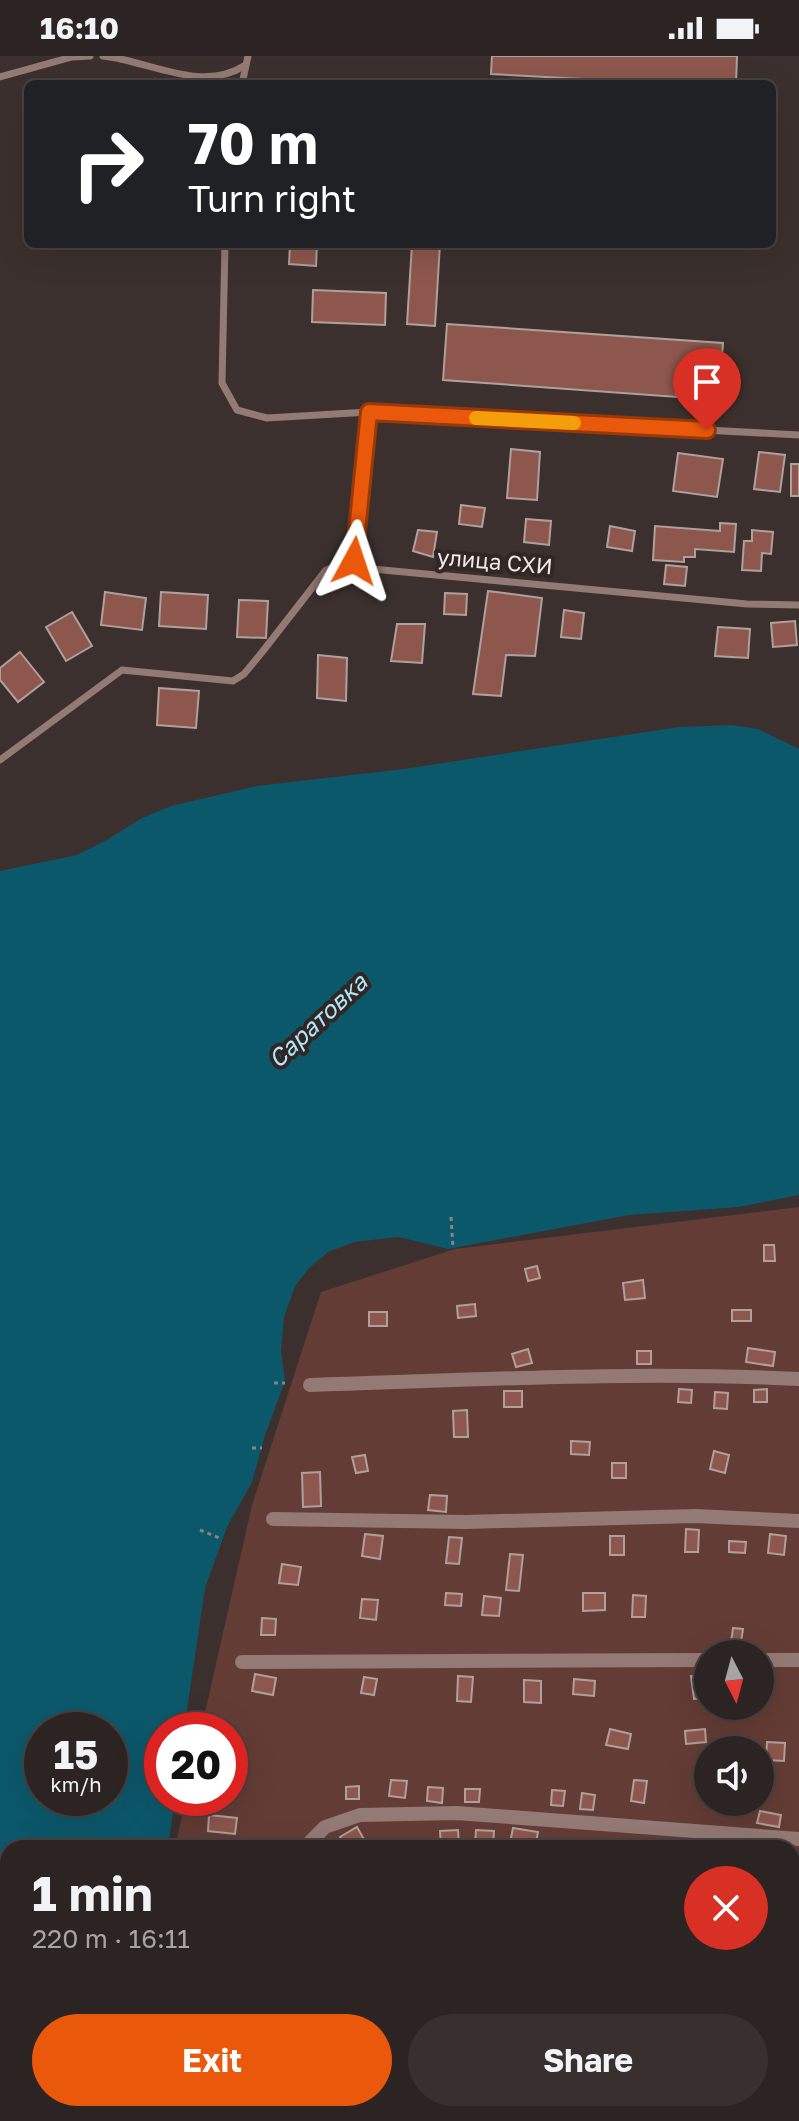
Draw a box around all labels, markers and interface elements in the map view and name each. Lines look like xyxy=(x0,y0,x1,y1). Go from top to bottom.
text: 16:10 xyxy=(40,10,119,46)
text: 70 m xyxy=(188,109,318,176)
icon: right xyxy=(56,112,160,216)
text: Turn right xyxy=(188,177,356,220)
pin xyxy=(673,348,741,430)
icon: arrive xyxy=(685,360,729,404)
position arrow xyxy=(312,519,396,603)
street label: улица СХИ xyxy=(436,543,554,579)
water label: Саратовка xyxy=(262,966,373,1073)
north arrow xyxy=(694,1640,774,1720)
map controls xyxy=(694,1640,774,1816)
speed limit sign: 20 xyxy=(144,1712,248,1816)
text: 15 xyxy=(54,1730,99,1778)
button: sound xyxy=(694,1736,774,1816)
text: km/h xyxy=(51,1772,101,1796)
text: 1 min xyxy=(32,1864,153,1922)
button: close xyxy=(684,1866,768,1950)
text: 220 m · 16:11 xyxy=(32,1923,190,1954)
button: Exit xyxy=(32,2014,392,2106)
button: Share xyxy=(408,2014,768,2106)

